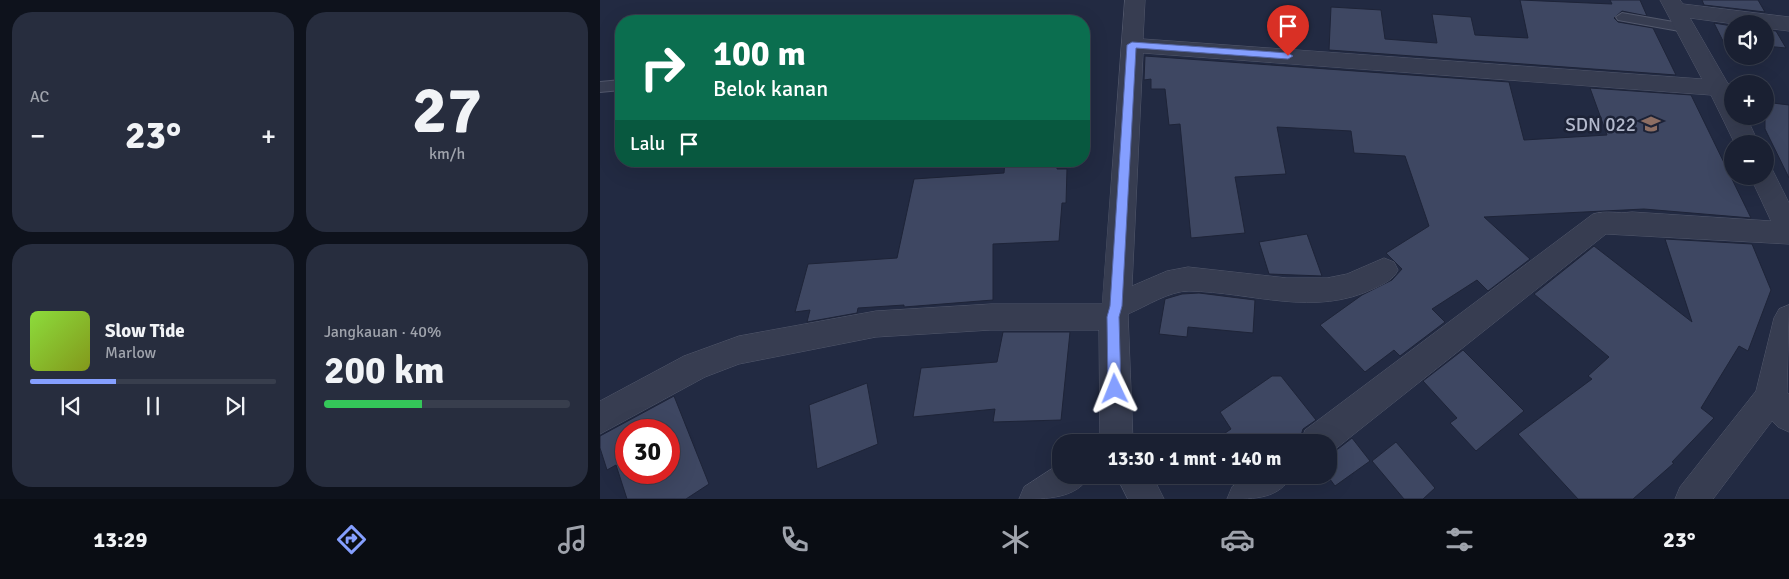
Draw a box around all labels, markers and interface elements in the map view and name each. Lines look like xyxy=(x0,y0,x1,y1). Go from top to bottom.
pin xyxy=(1267,5,1309,56)
icon: arrive xyxy=(1274,12,1302,40)
map controls xyxy=(1724,15,1774,185)
button: sound xyxy=(1724,15,1774,65)
text: 100 m xyxy=(713,32,806,75)
icon: right xyxy=(630,35,695,100)
text: 27 xyxy=(412,71,482,151)
text: Belok kanan xyxy=(713,75,828,102)
button: + xyxy=(1724,75,1774,125)
text: AC xyxy=(30,87,49,107)
text: 23° xyxy=(125,112,181,159)
place label: SDN 022 xyxy=(1565,113,1636,137)
school or university icon: SDN 022 xyxy=(1640,113,1662,135)
text: − xyxy=(30,119,45,153)
text: + xyxy=(261,119,276,153)
icon: arrive xyxy=(675,130,703,158)
text: Lalu xyxy=(630,132,665,156)
button: − xyxy=(1724,135,1774,185)
text: km/h xyxy=(429,144,465,164)
text: Slow Tide xyxy=(105,319,185,343)
text: Jangkauan · 40% xyxy=(324,322,441,342)
text: Marlow xyxy=(105,343,156,363)
text: 200 km xyxy=(324,347,445,394)
position arrow xyxy=(1088,362,1140,414)
icon: previous xyxy=(57,392,85,420)
icon: pause xyxy=(139,392,167,420)
icon: next xyxy=(221,392,249,420)
speed limit sign: 30 xyxy=(615,419,680,484)
text: 13:30 · 1 mnt · 140 m xyxy=(1108,447,1281,471)
icon: directions xyxy=(334,522,369,557)
icon: music xyxy=(555,522,590,557)
icon: phone xyxy=(777,522,812,557)
icon: climate xyxy=(998,522,1033,557)
icon: car xyxy=(1220,522,1255,557)
icon: filters xyxy=(1442,522,1477,557)
text: 13:29 xyxy=(93,526,147,553)
text: 23° xyxy=(1663,526,1696,553)

